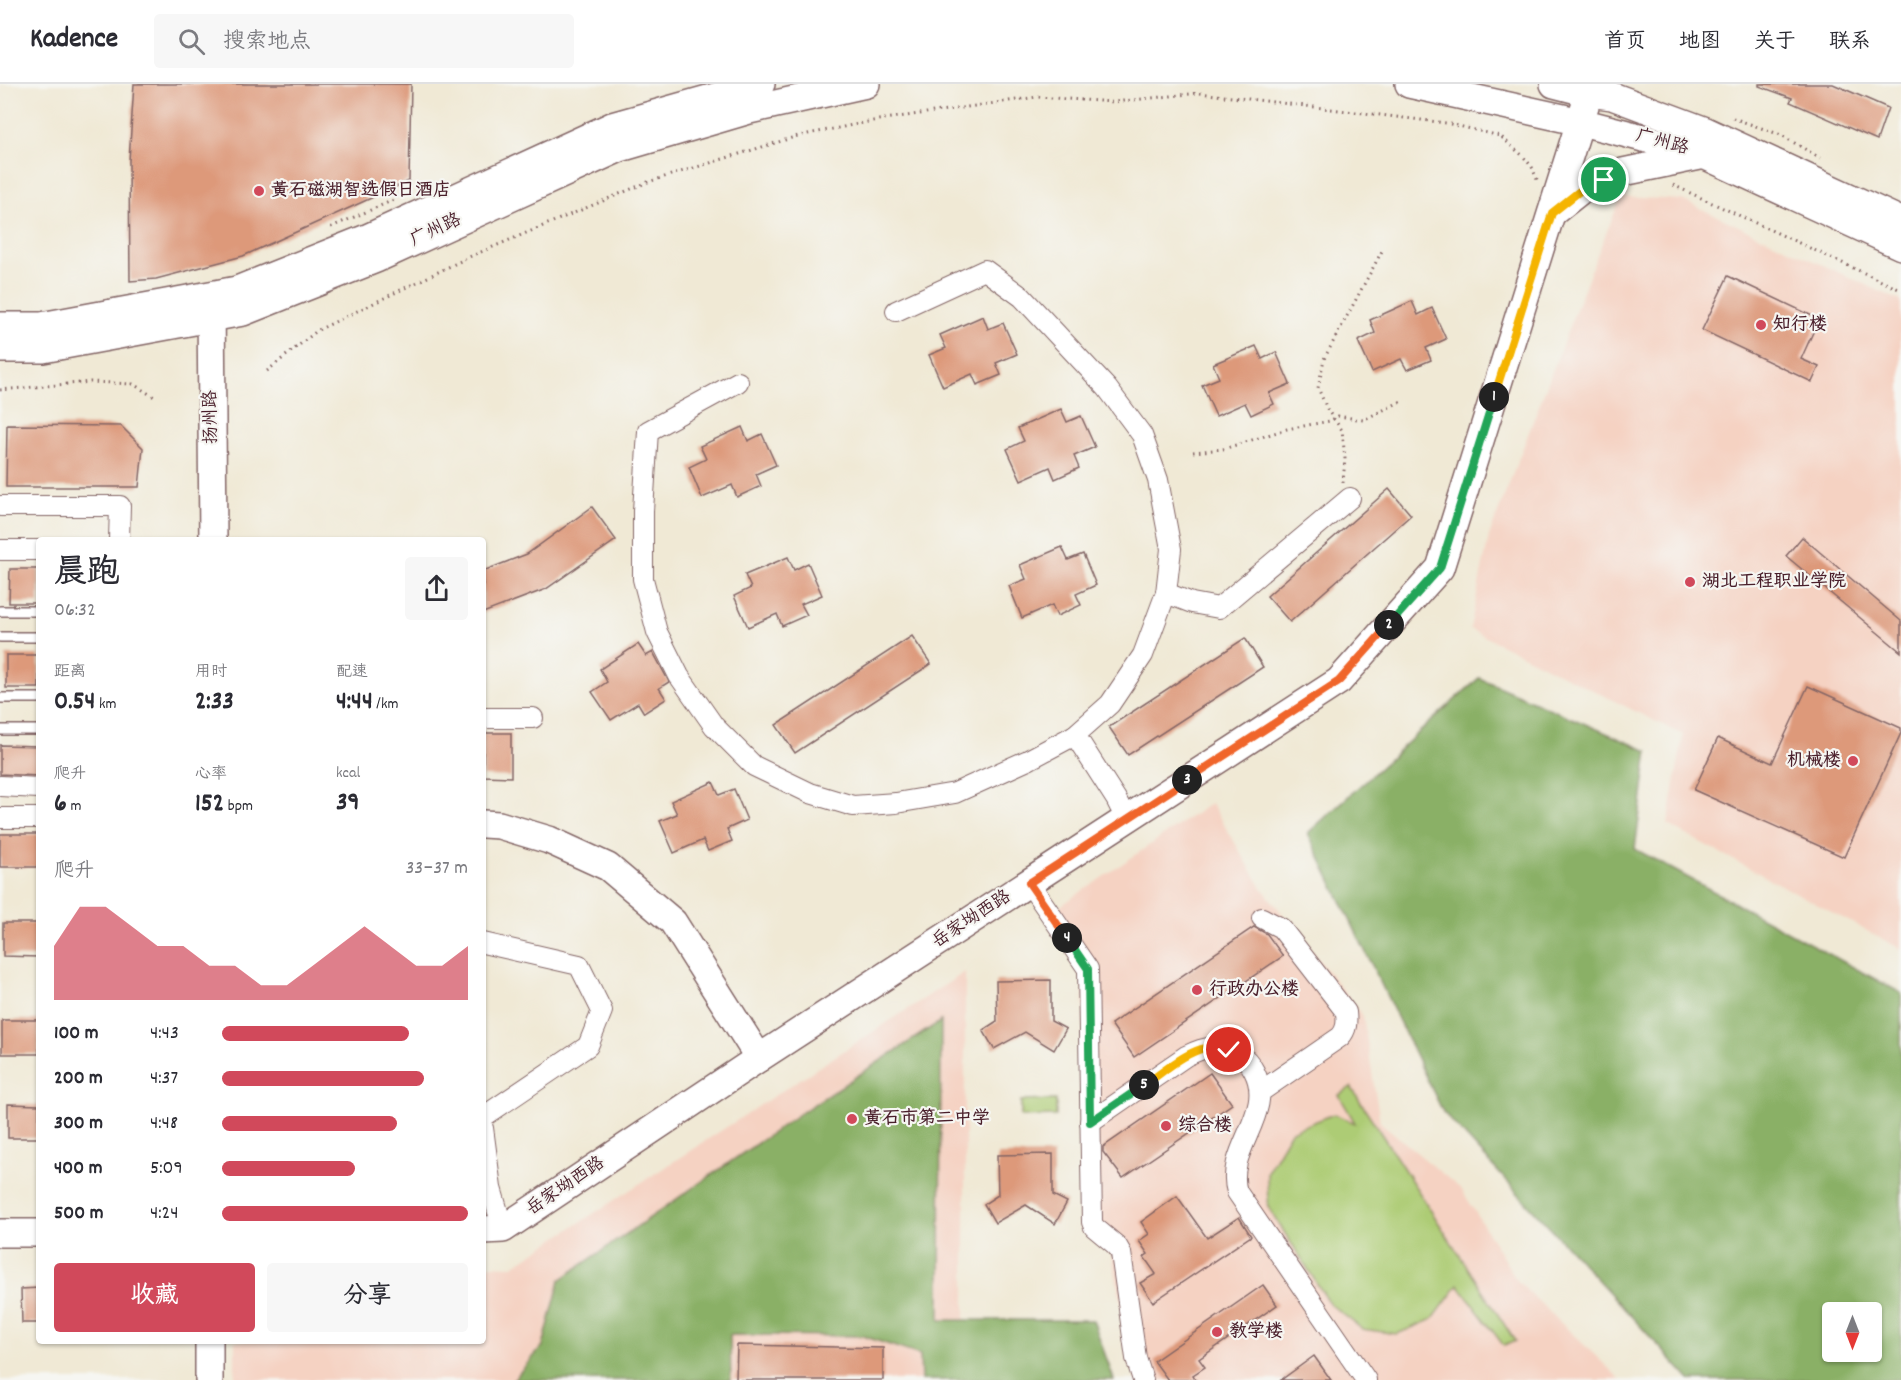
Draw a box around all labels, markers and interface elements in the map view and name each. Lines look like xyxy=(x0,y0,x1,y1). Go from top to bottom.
search box xyxy=(154,14,574,68)
text: Kadence xyxy=(30,21,118,61)
icon: search xyxy=(175,25,208,58)
text: 搜索地点 xyxy=(223,27,311,58)
text: 首页 xyxy=(1604,28,1646,58)
text: 地图 xyxy=(1679,28,1721,58)
text: 关于 xyxy=(1754,28,1796,58)
text: 联系 xyxy=(1829,28,1871,58)
street label: 广州路 xyxy=(1633,124,1691,162)
pin xyxy=(1578,154,1629,205)
icon: arrive xyxy=(1587,163,1620,196)
place label: 黄石磁湖智选假日酒店 xyxy=(271,179,451,204)
marker: 黄石磁湖智选假日酒店 xyxy=(252,184,266,198)
street label: 广州路 xyxy=(406,208,466,254)
place label: 知行楼 xyxy=(1773,313,1827,338)
marker: 知行楼 xyxy=(1754,318,1768,332)
pin: 1 xyxy=(1479,382,1509,412)
text: 1 xyxy=(1492,385,1496,408)
street label: 扬州路 xyxy=(199,390,225,444)
text: 晨跑 xyxy=(54,551,120,598)
button: share xyxy=(405,557,468,620)
place label: 湖北工程职业学院 xyxy=(1702,570,1846,595)
marker: 湖北工程职业学院 xyxy=(1683,575,1697,589)
text: 06:32 xyxy=(54,597,96,625)
pin: 2 xyxy=(1374,610,1404,640)
text: 2 xyxy=(1386,613,1393,636)
text: 距离 xyxy=(54,661,86,684)
text: 用时 xyxy=(195,661,227,684)
text: 配速 xyxy=(336,661,368,684)
text: 0.54 xyxy=(54,684,95,721)
text: 2:33 xyxy=(195,684,234,721)
text: 4:44 xyxy=(336,684,373,721)
text: km xyxy=(95,693,117,716)
text: /km xyxy=(373,693,398,716)
place label: 机械楼 xyxy=(1787,749,1841,774)
marker: 机械楼 xyxy=(1846,754,1860,768)
text: kcal xyxy=(336,762,360,785)
text: 爬升 xyxy=(54,763,86,786)
text: 心率 xyxy=(195,763,227,786)
pin: 3 xyxy=(1172,765,1202,795)
text: 3 xyxy=(1183,768,1191,791)
text: 39 xyxy=(336,785,359,822)
text: 6 xyxy=(54,786,67,823)
text: 152 xyxy=(195,786,224,823)
text: m xyxy=(67,795,81,818)
text: bpm xyxy=(224,795,253,818)
text: 33–37 m xyxy=(405,855,468,883)
text: 爬升 xyxy=(54,858,94,886)
street label: 岳家坳西路 xyxy=(927,885,1017,955)
pin: 4 xyxy=(1052,923,1082,953)
text: 4 xyxy=(1064,926,1070,949)
place label: 行政办公楼 xyxy=(1209,978,1299,1003)
marker: 行政办公楼 xyxy=(1190,983,1204,997)
text: 100 m xyxy=(54,1020,99,1048)
text: 4:43 xyxy=(150,1020,179,1048)
pin xyxy=(1203,1024,1254,1075)
icon: check xyxy=(1212,1033,1245,1066)
text: 200 m xyxy=(54,1065,103,1093)
text: 4:37 xyxy=(150,1065,178,1093)
pin: 5 xyxy=(1129,1070,1159,1100)
text: 5 xyxy=(1140,1073,1148,1096)
place label: 黄石市第二中学 xyxy=(864,1107,990,1132)
text: 300 m xyxy=(54,1110,103,1138)
text: 4:48 xyxy=(150,1110,178,1138)
marker: 黄石市第二中学 xyxy=(845,1112,859,1126)
place label: 综合楼 xyxy=(1178,1114,1232,1139)
marker: 综合楼 xyxy=(1159,1119,1173,1133)
street label: 岳家坳西路 xyxy=(522,1151,610,1223)
text: 400 m xyxy=(54,1155,102,1183)
text: 5:09 xyxy=(150,1155,183,1183)
text: 500 m xyxy=(54,1200,103,1228)
text: 4:24 xyxy=(150,1200,179,1228)
button: 收藏 xyxy=(54,1263,255,1332)
button: 分享 xyxy=(267,1263,468,1332)
north arrow xyxy=(1822,1302,1882,1362)
map controls xyxy=(1822,1302,1882,1362)
place label: 教学楼 xyxy=(1229,1320,1283,1345)
marker: 教学楼 xyxy=(1210,1325,1224,1339)

